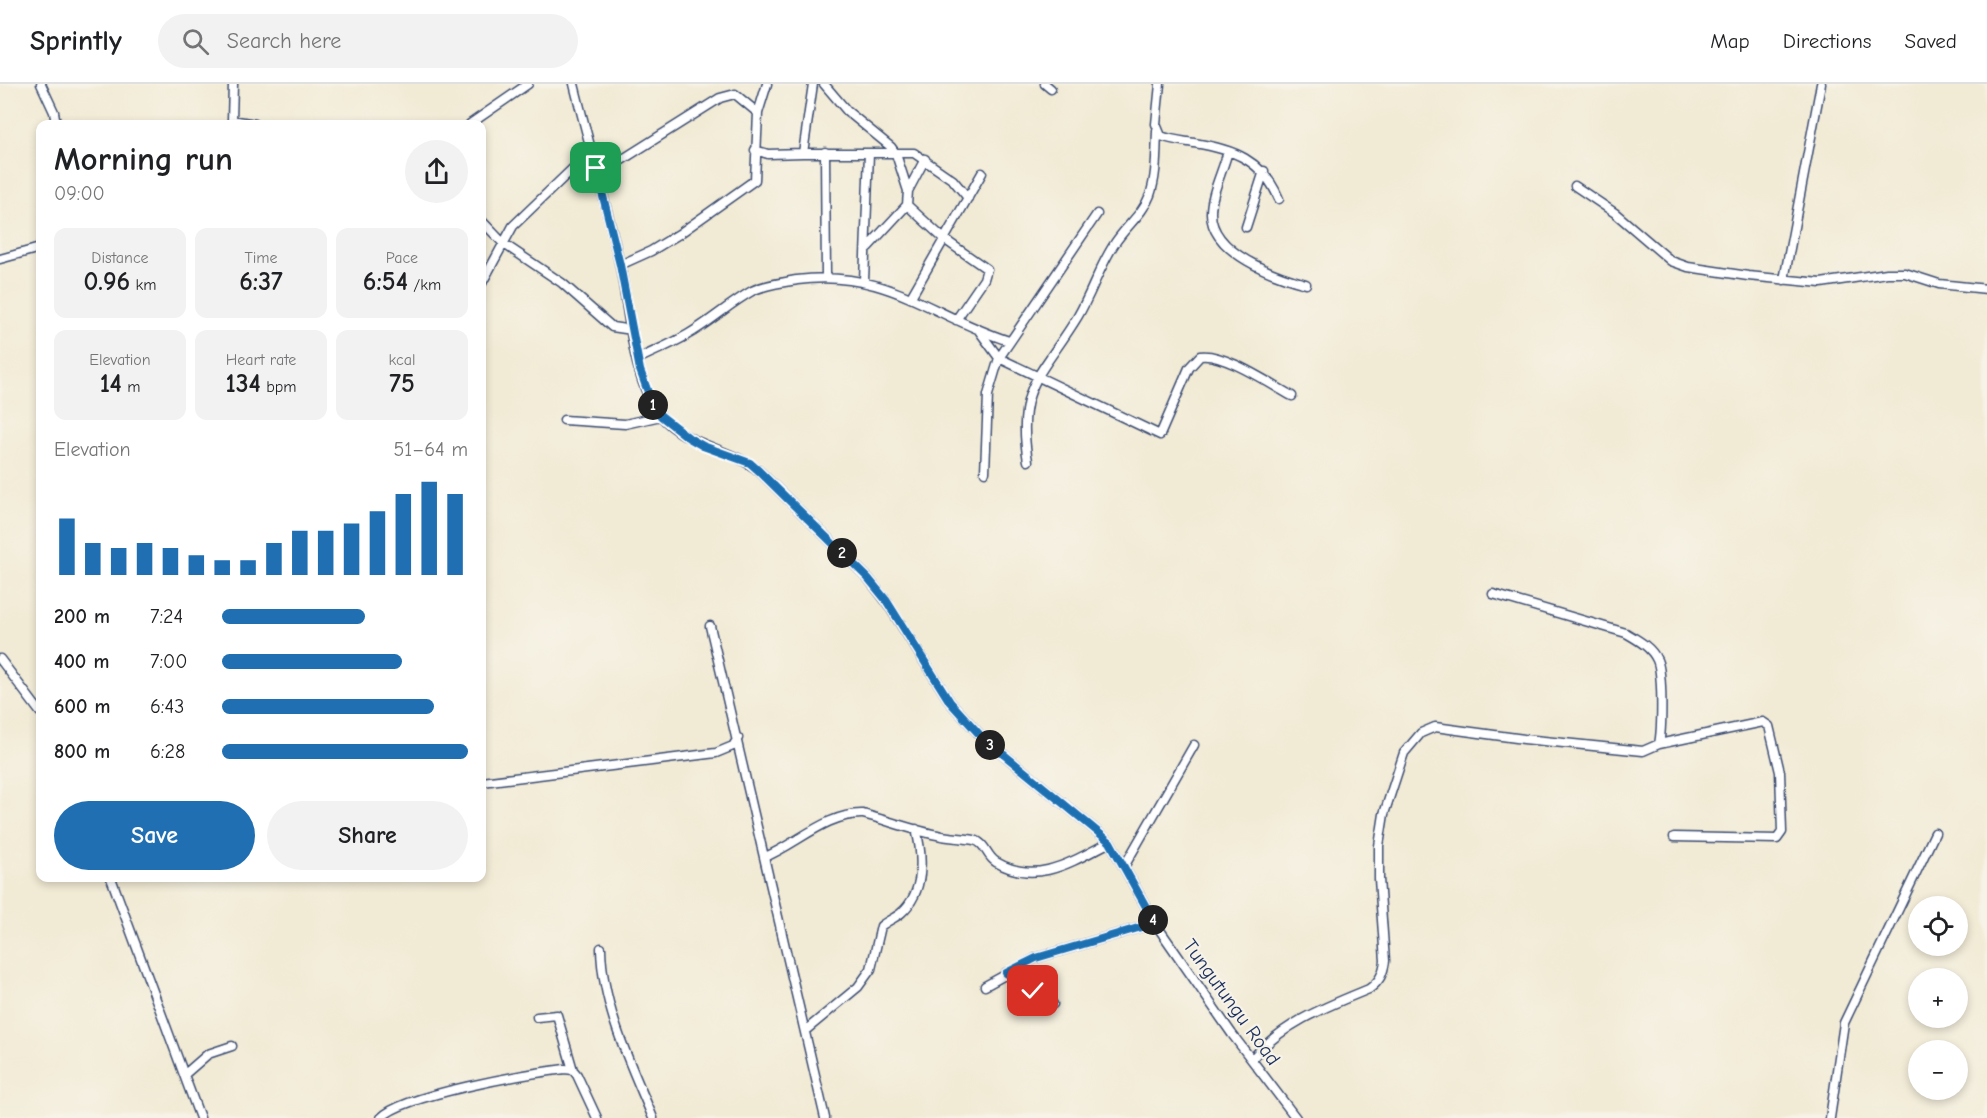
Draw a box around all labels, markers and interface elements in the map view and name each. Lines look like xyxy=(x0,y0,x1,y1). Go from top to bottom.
search box xyxy=(158,14,578,68)
text: Sprintly xyxy=(30,25,122,57)
icon: search xyxy=(179,25,212,58)
text: Search here xyxy=(227,28,341,54)
text: Map xyxy=(1710,29,1750,53)
text: Directions xyxy=(1783,29,1872,53)
text: Saved xyxy=(1905,29,1957,53)
text: Morning run xyxy=(54,140,233,178)
button: share xyxy=(405,140,468,203)
pin xyxy=(570,142,621,193)
icon: arrive xyxy=(579,151,612,184)
text: 09:00 xyxy=(54,182,105,205)
text: Distance xyxy=(91,249,149,267)
text: Time xyxy=(244,249,278,267)
text: Pace xyxy=(386,249,418,267)
text: 0.96 xyxy=(83,267,130,297)
text: 6:37 xyxy=(239,267,283,297)
text: 6:54 xyxy=(363,267,408,297)
text: km xyxy=(130,276,157,294)
text: /km xyxy=(408,276,441,294)
text: Elevation xyxy=(89,351,151,369)
text: Heart rate xyxy=(226,351,296,369)
text: kcal xyxy=(389,351,415,369)
text: 14 xyxy=(100,369,122,399)
text: 134 xyxy=(226,369,261,399)
text: 75 xyxy=(389,369,415,399)
text: m xyxy=(122,378,140,396)
text: bpm xyxy=(261,378,296,396)
pin: 1 xyxy=(638,390,668,420)
text: 1 xyxy=(650,396,656,414)
text: Elevation xyxy=(54,438,131,461)
text: 51–64 m xyxy=(394,438,468,461)
pin: 2 xyxy=(827,538,857,568)
text: 2 xyxy=(838,544,846,562)
text: 200 m xyxy=(54,605,110,628)
text: 7:24 xyxy=(150,605,183,628)
text: 400 m xyxy=(54,650,109,673)
text: 7:00 xyxy=(150,650,187,673)
text: 600 m xyxy=(54,695,110,718)
text: 6:43 xyxy=(150,695,184,718)
pin: 3 xyxy=(975,730,1005,760)
text: 3 xyxy=(986,736,994,754)
text: 800 m xyxy=(54,740,110,763)
text: 6:28 xyxy=(150,740,185,763)
button: Save xyxy=(54,801,255,870)
button: Share xyxy=(267,801,468,870)
map controls xyxy=(1908,896,1968,1100)
button: locate xyxy=(1908,896,1968,956)
pin: 4 xyxy=(1138,905,1168,935)
text: 4 xyxy=(1149,911,1157,929)
street label: Tungutungu Road xyxy=(1178,935,1285,1070)
pin xyxy=(1007,965,1058,1016)
button: + xyxy=(1908,968,1968,1028)
icon: check xyxy=(1016,974,1049,1007)
button: − xyxy=(1908,1040,1968,1100)

